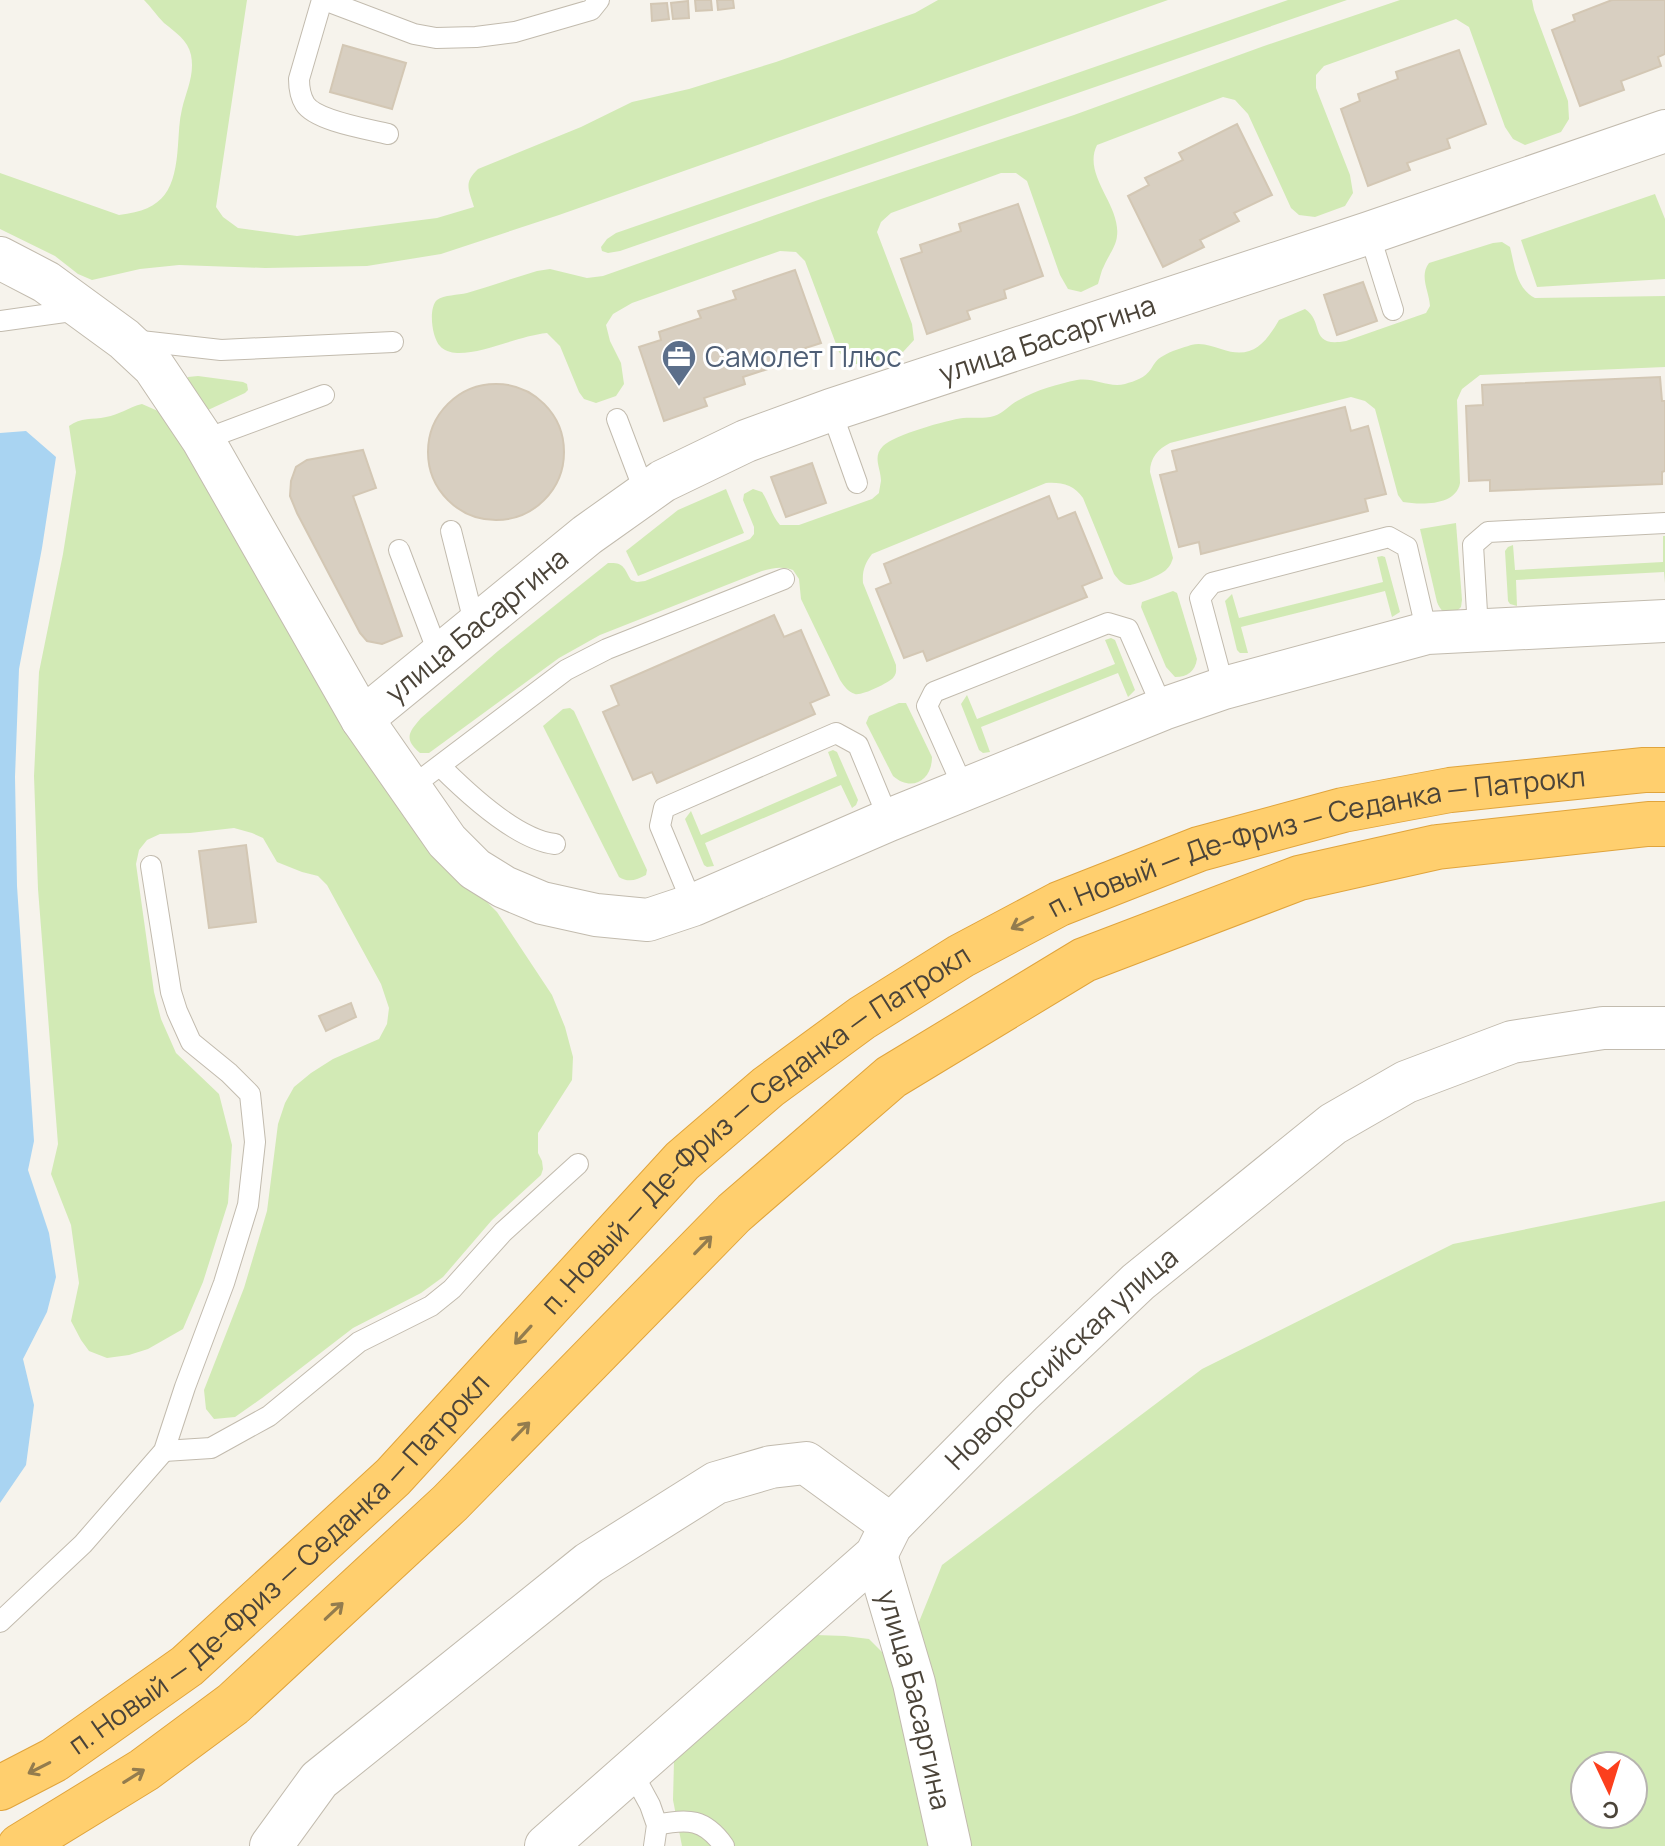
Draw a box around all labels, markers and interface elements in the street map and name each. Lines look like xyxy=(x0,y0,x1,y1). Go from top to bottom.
street label: улица Басаргина xyxy=(934,285,1160,391)
place label: Самолет Плюс xyxy=(705,337,902,375)
office icon: Самолет Плюс xyxy=(660,338,698,388)
street label: улица Басаргина xyxy=(376,538,575,711)
street label: п. Новый — Де-Фриз — Седанка — Патрокл xyxy=(1040,756,1587,925)
one-way arrow xyxy=(1011,916,1035,932)
street label: п. Новый — Де-Фриз — Седанка — Патрокл xyxy=(531,935,977,1322)
one-way arrow xyxy=(693,1236,712,1255)
street label: Новороссийская улица xyxy=(936,1238,1185,1477)
one-way arrow xyxy=(514,1324,533,1345)
street label: п. Новый — Де-Фриз — Седанка — Патрокл xyxy=(60,1364,497,1762)
one-way arrow xyxy=(512,1421,531,1441)
street label: улица Басаргина xyxy=(869,1585,961,1813)
one-way arrow xyxy=(324,1601,344,1620)
north arrow xyxy=(1569,1750,1649,1830)
one-way arrow xyxy=(27,1760,51,1776)
one-way arrow xyxy=(122,1768,145,1784)
text: С xyxy=(1601,1794,1620,1825)

